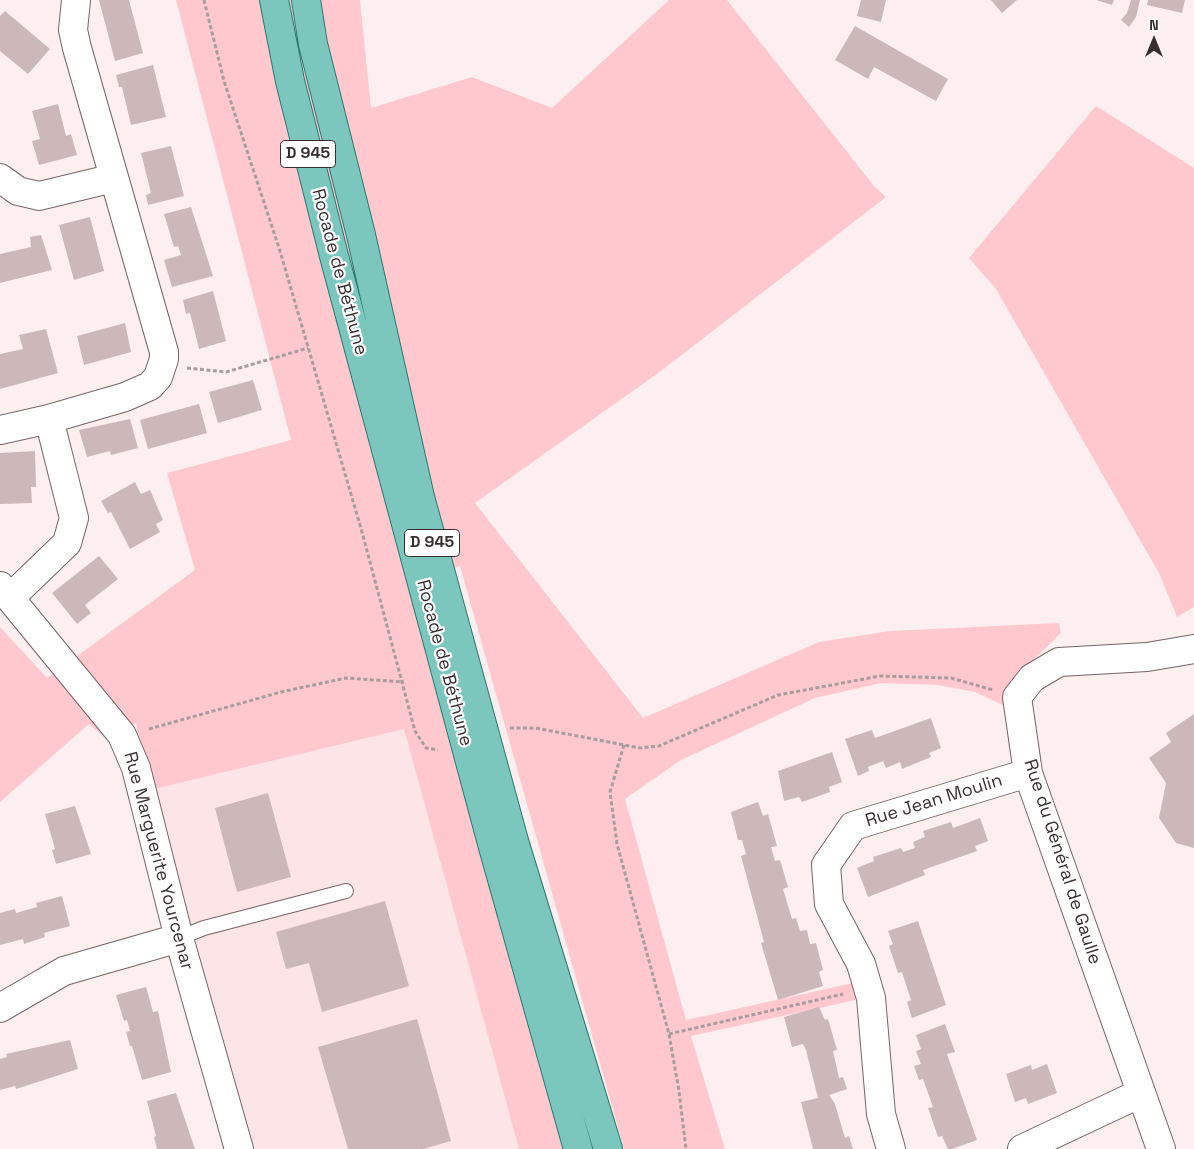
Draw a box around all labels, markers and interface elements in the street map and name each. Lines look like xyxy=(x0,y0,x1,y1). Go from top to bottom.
north arrow xyxy=(1129,15,1179,65)
text: N xyxy=(1149,16,1159,34)
road number: D 945 xyxy=(280,140,336,168)
street label: Rocade de Béthune xyxy=(306,187,372,357)
road number: D 945 xyxy=(404,530,460,556)
street label: Rocade de Béthune xyxy=(411,578,477,748)
street label: Rue Marguerite Yourcenar xyxy=(118,749,198,973)
street label: Rue du Général de Gaulle xyxy=(1019,757,1105,967)
street label: Rue Jean Moulin xyxy=(863,770,1005,832)

